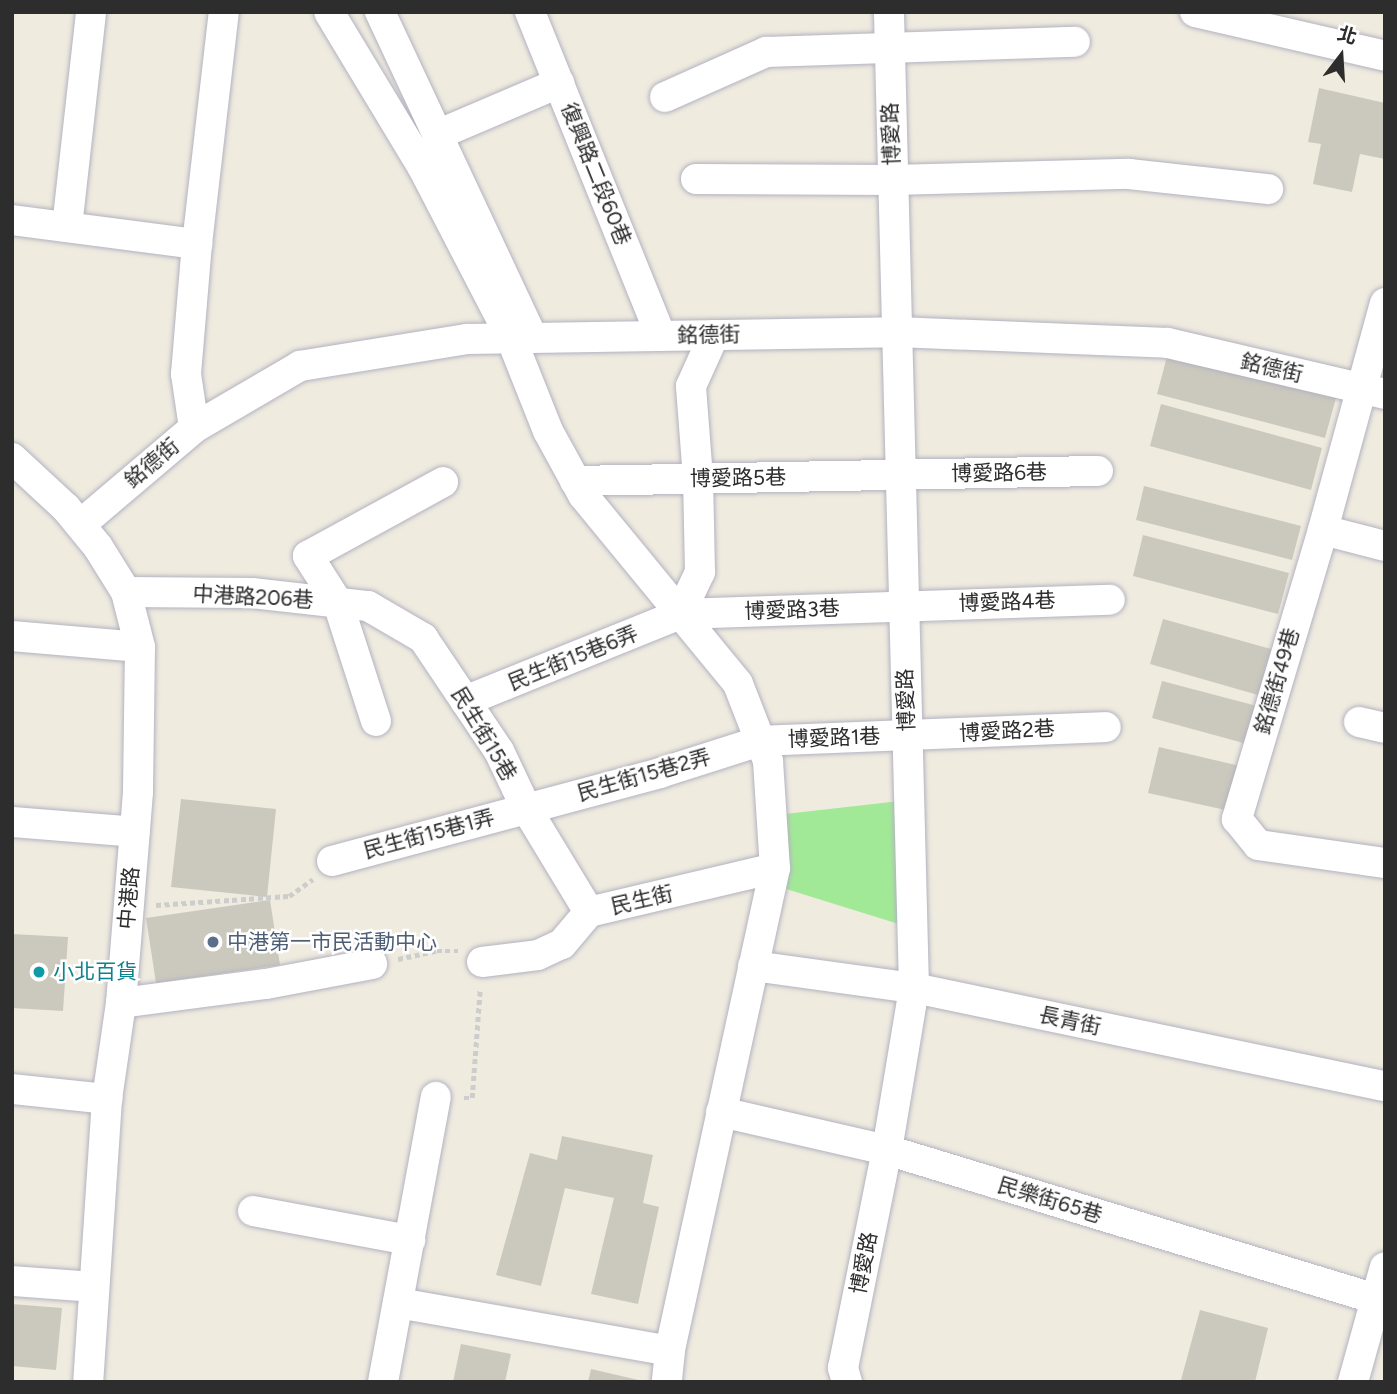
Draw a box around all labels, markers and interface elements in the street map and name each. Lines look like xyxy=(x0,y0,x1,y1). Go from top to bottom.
north arrow xyxy=(1306,21,1376,91)
text: 北 xyxy=(1335,22,1360,49)
street label: 復興路二段60巷 xyxy=(556,99,636,249)
street label: 博愛路 xyxy=(877,102,905,166)
street label: 銘德街 xyxy=(677,322,741,348)
street label: 銘德街 xyxy=(1238,349,1306,387)
street label: 銘德街 xyxy=(120,433,184,493)
street label: 博愛路6巷 xyxy=(951,460,1047,486)
street label: 博愛路5巷 xyxy=(690,465,786,491)
street label: 中港路206巷 xyxy=(192,581,314,613)
street label: 博愛路4巷 xyxy=(958,588,1056,616)
street label: 博愛路3巷 xyxy=(744,596,840,624)
street label: 民生街15巷6弄 xyxy=(504,621,642,695)
street label: 銘德街49巷 xyxy=(1250,625,1304,737)
street label: 博愛路 xyxy=(892,668,920,732)
street label: 民生街15巷 xyxy=(446,683,522,785)
street label: 博愛路2巷 xyxy=(959,716,1055,746)
street label: 博愛路1巷 xyxy=(787,724,881,752)
street label: 民生街15巷2弄 xyxy=(574,744,714,806)
street label: 民生街15巷1弄 xyxy=(361,804,497,864)
street label: 中港路 xyxy=(114,866,144,930)
street label: 民生街 xyxy=(608,881,676,919)
place label: 中港第一市民活動中心 xyxy=(227,929,437,955)
marker: 中港第一市民活動中心 xyxy=(205,934,221,950)
place label: 小北百貨 xyxy=(53,959,137,985)
marker: 小北百貨 xyxy=(31,964,47,980)
street label: 長青街 xyxy=(1037,1002,1103,1040)
street label: 民樂街65巷 xyxy=(995,1172,1105,1228)
street label: 博愛路 xyxy=(846,1230,882,1296)

